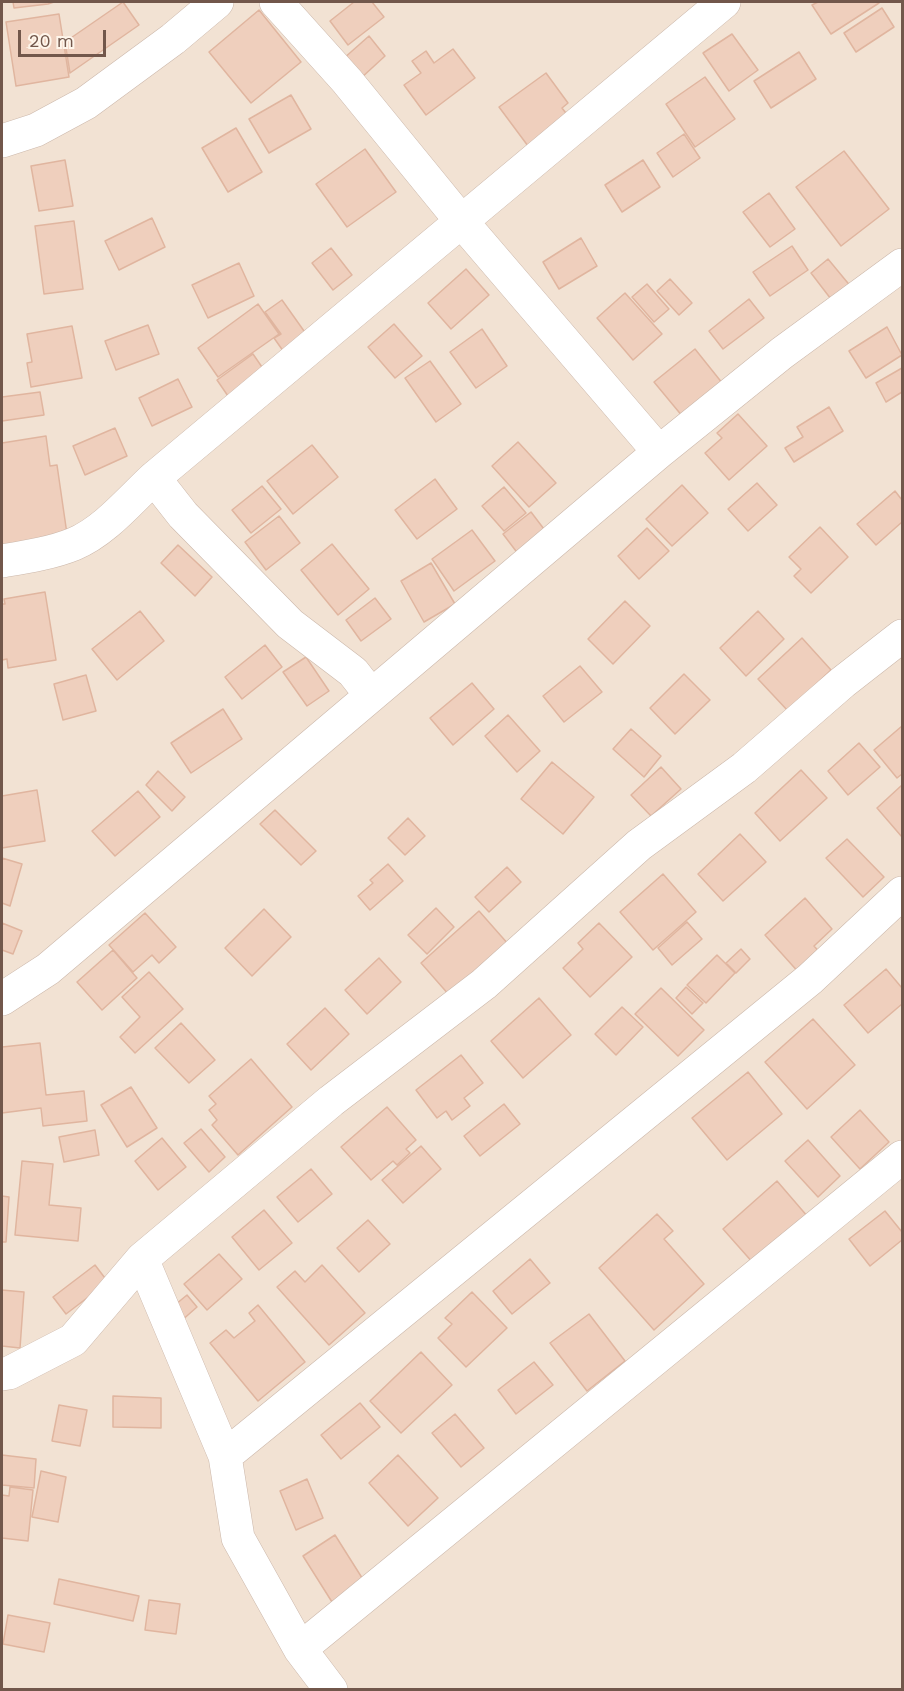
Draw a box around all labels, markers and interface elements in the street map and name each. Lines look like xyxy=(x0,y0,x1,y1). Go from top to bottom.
scale bar xyxy=(21,18,110,56)
text: 20 m xyxy=(29,30,74,51)

